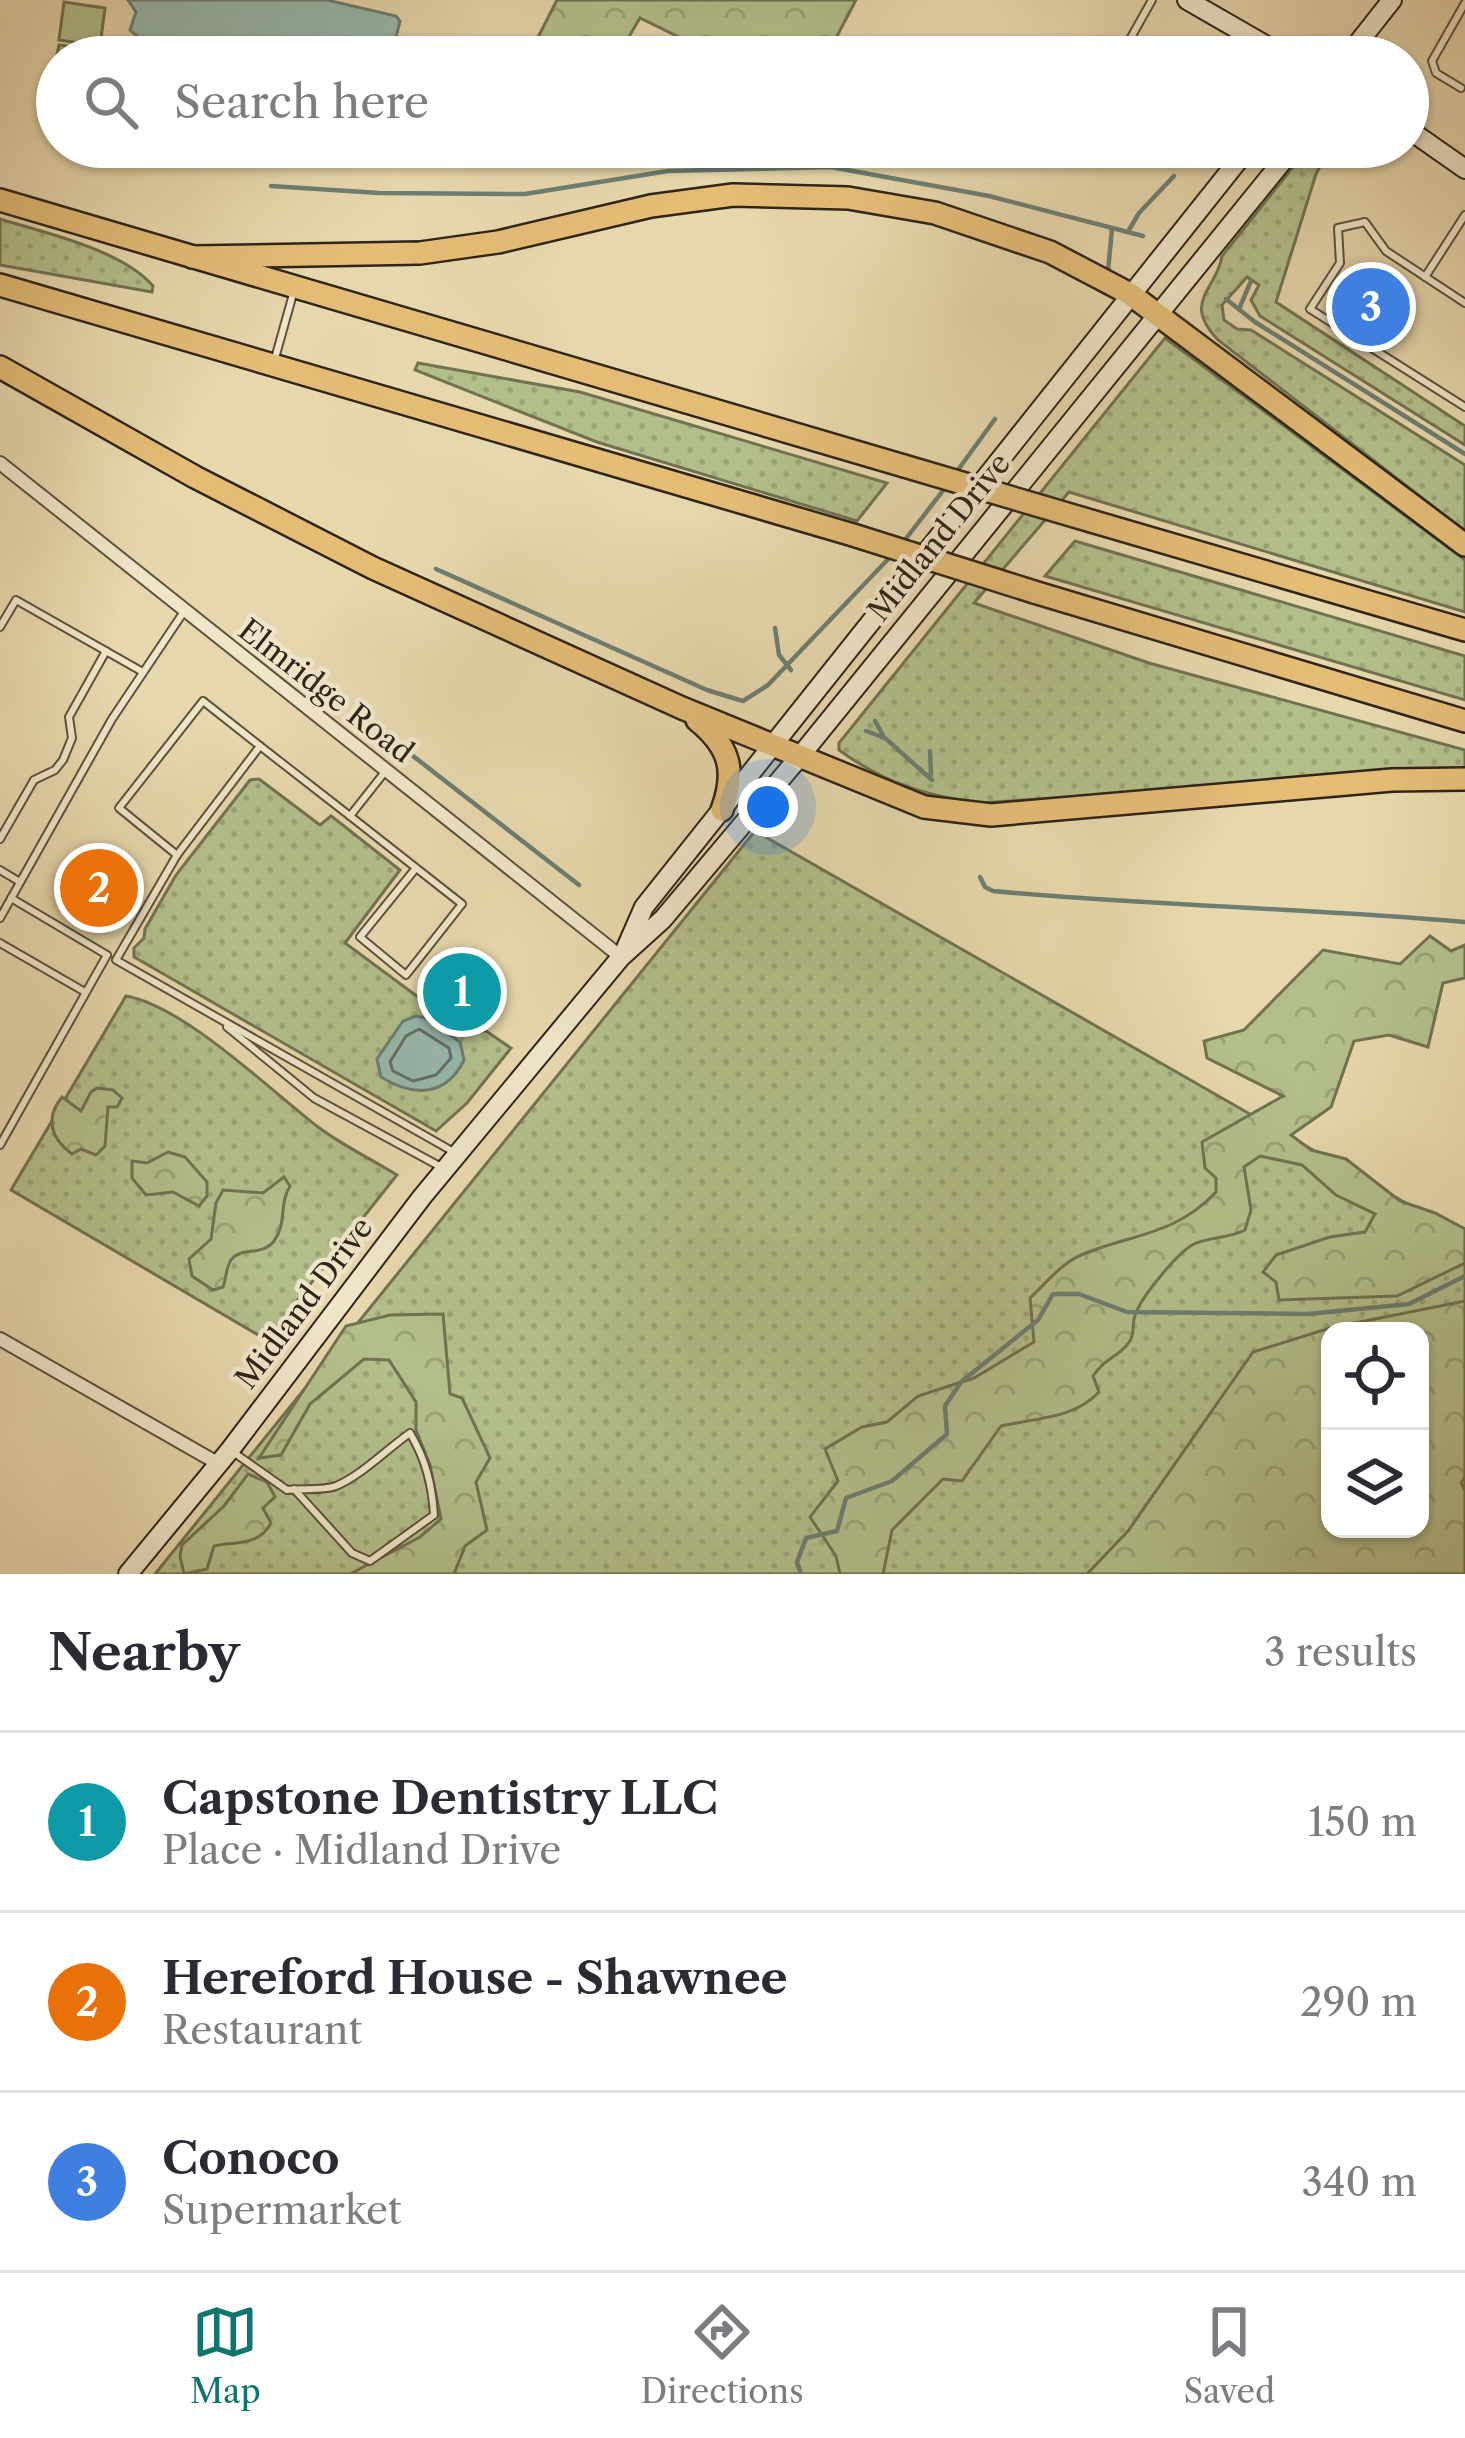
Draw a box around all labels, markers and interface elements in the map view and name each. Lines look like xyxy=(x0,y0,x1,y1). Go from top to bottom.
search box xyxy=(36,36,1429,168)
icon: search xyxy=(78,69,144,135)
text: Search here xyxy=(174,74,429,130)
pin: 3 xyxy=(1332,262,1410,352)
street label: Midland Drive xyxy=(860,446,1018,628)
street label: Elmridge Road xyxy=(231,611,421,771)
your location xyxy=(738,777,798,837)
pin: 2 xyxy=(60,843,138,933)
pin: 1 xyxy=(423,947,501,1037)
street label: Midland Drive xyxy=(227,1210,381,1396)
map controls xyxy=(1321,1322,1429,1538)
button: locate xyxy=(1321,1322,1429,1430)
button: layers xyxy=(1321,1430,1429,1538)
text: Nearby xyxy=(48,1621,240,1683)
text: 3 results xyxy=(1264,1628,1417,1676)
text: Capstone Dentistry LLC xyxy=(162,1770,718,1826)
text: 1 xyxy=(78,1798,96,1846)
text: 150 m xyxy=(1308,1798,1417,1846)
text: Place · Midland Drive xyxy=(162,1826,561,1874)
text: Hereford House - Shawnee xyxy=(162,1950,787,2006)
text: 2 xyxy=(75,1978,99,2026)
text: 290 m xyxy=(1300,1978,1417,2026)
text: Restaurant xyxy=(162,2006,362,2054)
text: Conoco xyxy=(162,2130,340,2186)
text: 3 xyxy=(76,2158,98,2206)
text: 340 m xyxy=(1302,2158,1417,2206)
text: Supermarket xyxy=(162,2186,402,2234)
tab: Map xyxy=(190,2299,261,2412)
tab: Directions xyxy=(641,2299,804,2412)
tab: Saved xyxy=(1183,2299,1275,2412)

